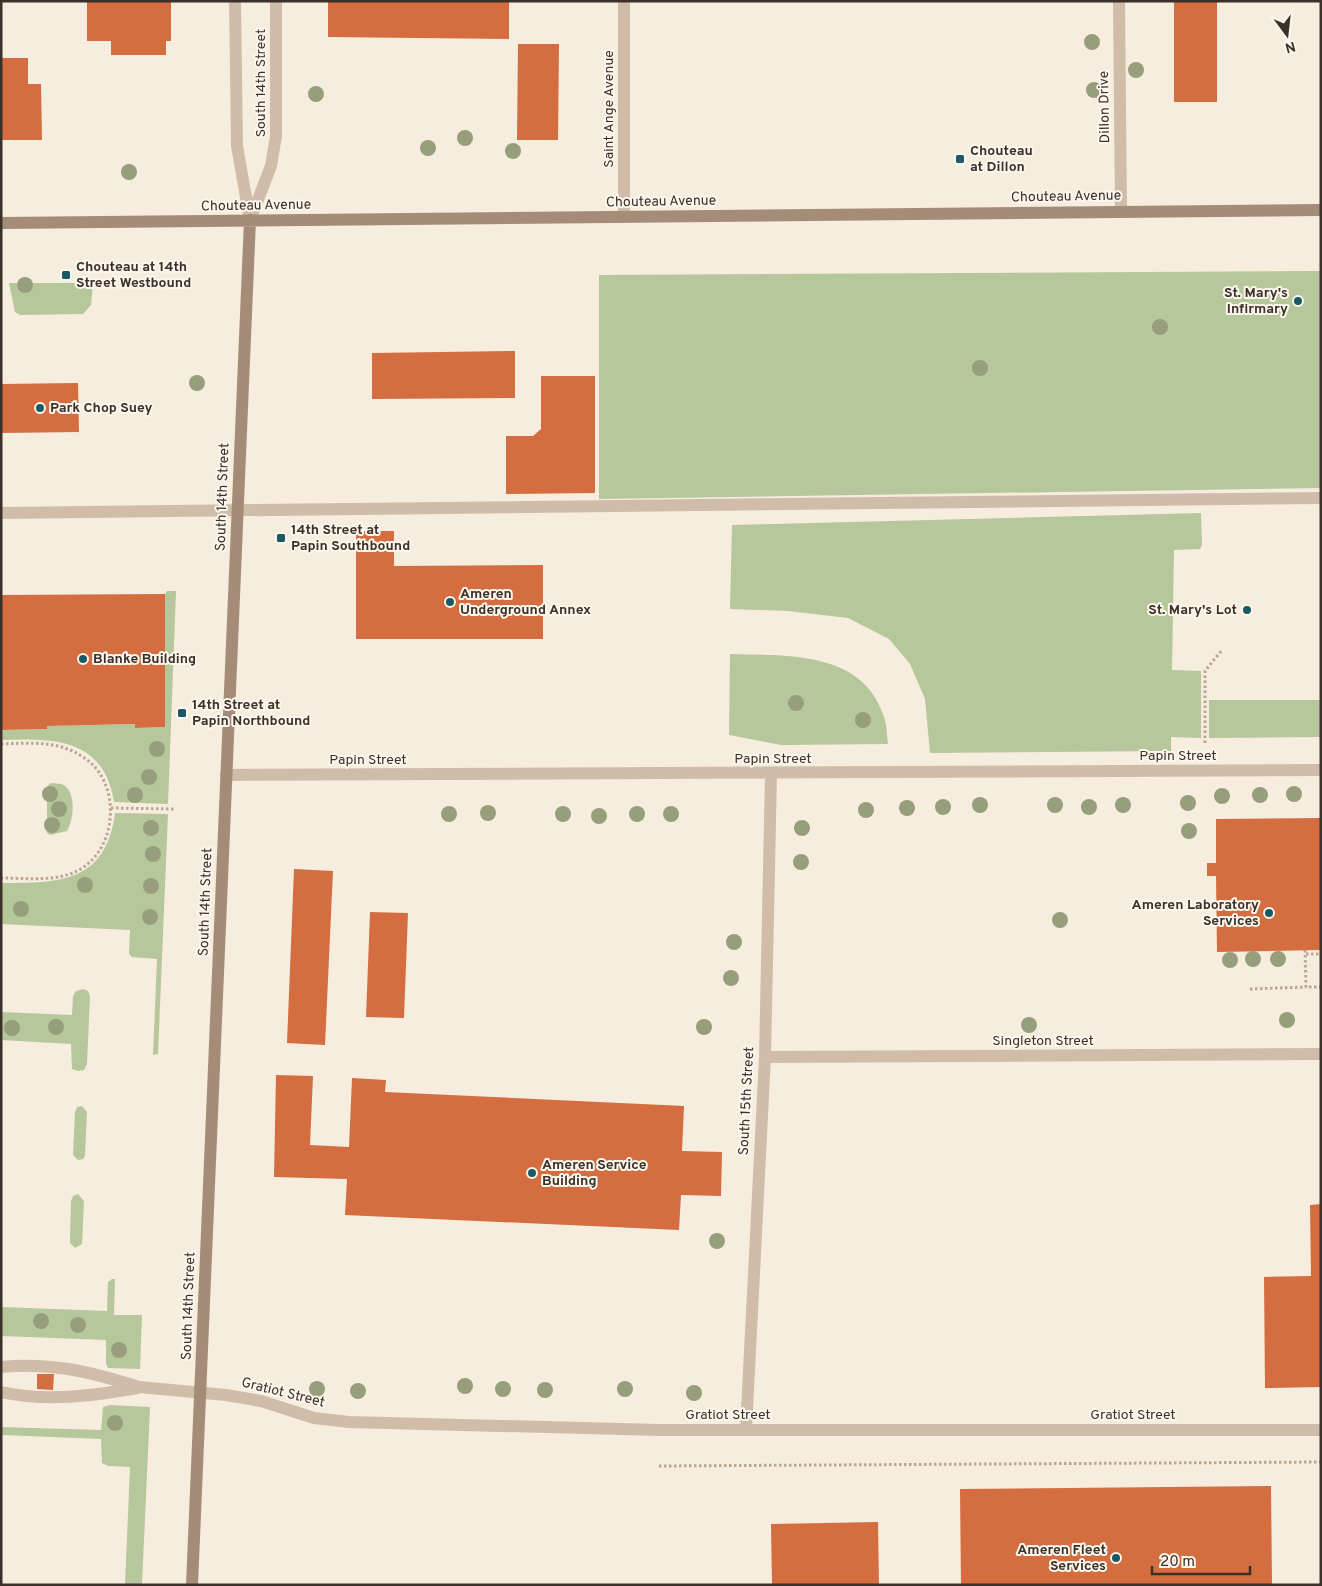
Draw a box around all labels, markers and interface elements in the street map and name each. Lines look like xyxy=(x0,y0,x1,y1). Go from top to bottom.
north arrow xyxy=(1262,10,1312,60)
street label: South 14th Street xyxy=(253,29,270,137)
text: N xyxy=(1283,37,1297,56)
street label: Saint Ange Avenue xyxy=(601,50,618,168)
street label: Dillon Drive xyxy=(1096,71,1114,143)
place label: Chouteau at Dillon xyxy=(970,143,1033,176)
marker: Chouteau at Dillon xyxy=(954,153,966,165)
street label: Chouteau Avenue xyxy=(1011,188,1121,206)
street label: Chouteau Avenue xyxy=(606,193,716,211)
street label: Chouteau Avenue xyxy=(201,197,311,215)
place label: Chouteau at 14th Street Westbound xyxy=(76,259,191,292)
marker: Chouteau at 14th Street Westbound xyxy=(60,269,72,281)
place label: St. Mary's Infirmary xyxy=(1224,285,1288,318)
marker: St. Mary's Infirmary xyxy=(1292,295,1304,307)
place label: Park Chop Suey xyxy=(50,400,153,417)
marker: Park Chop Suey xyxy=(34,402,46,414)
street label: South 14th Street xyxy=(213,443,233,551)
place label: 14th Street at Papin Southbound xyxy=(291,522,410,555)
marker: 14th Street at Papin Southbound xyxy=(275,532,287,544)
place label: Ameren Underground Annex xyxy=(460,586,591,619)
marker: Ameren Underground Annex xyxy=(444,596,456,608)
place label: St. Mary's Lot xyxy=(1148,602,1237,619)
marker: St. Mary's Lot xyxy=(1241,604,1253,616)
place label: Blanke Building xyxy=(93,651,196,668)
marker: Blanke Building xyxy=(77,653,89,665)
place label: 14th Street at Papin Northbound xyxy=(192,697,310,730)
marker: 14th Street at Papin Northbound xyxy=(176,707,188,719)
street label: Papin Street xyxy=(1139,748,1217,765)
street label: Papin Street xyxy=(734,751,812,768)
street label: Papin Street xyxy=(329,752,407,769)
street label: South 14th Street xyxy=(196,848,216,956)
place label: Ameren Laboratory Services xyxy=(1132,897,1259,930)
marker: Ameren Laboratory Services xyxy=(1263,907,1275,919)
street label: Singleton Street xyxy=(992,1033,1094,1050)
street label: South 15th Street xyxy=(736,1046,758,1156)
place label: Ameren Service Building xyxy=(542,1157,647,1190)
marker: Ameren Service Building xyxy=(526,1167,538,1179)
street label: South 14th Street xyxy=(179,1252,199,1360)
street label: Gratiot Street xyxy=(240,1374,326,1412)
street label: Gratiot Street xyxy=(685,1407,771,1424)
street label: Gratiot Street xyxy=(1090,1407,1176,1424)
place label: Ameren Fleet Services xyxy=(1017,1542,1106,1575)
scale bar xyxy=(1152,1544,1250,1576)
marker: Ameren Fleet Services xyxy=(1110,1552,1122,1564)
text: 20 m xyxy=(1160,1553,1195,1572)

